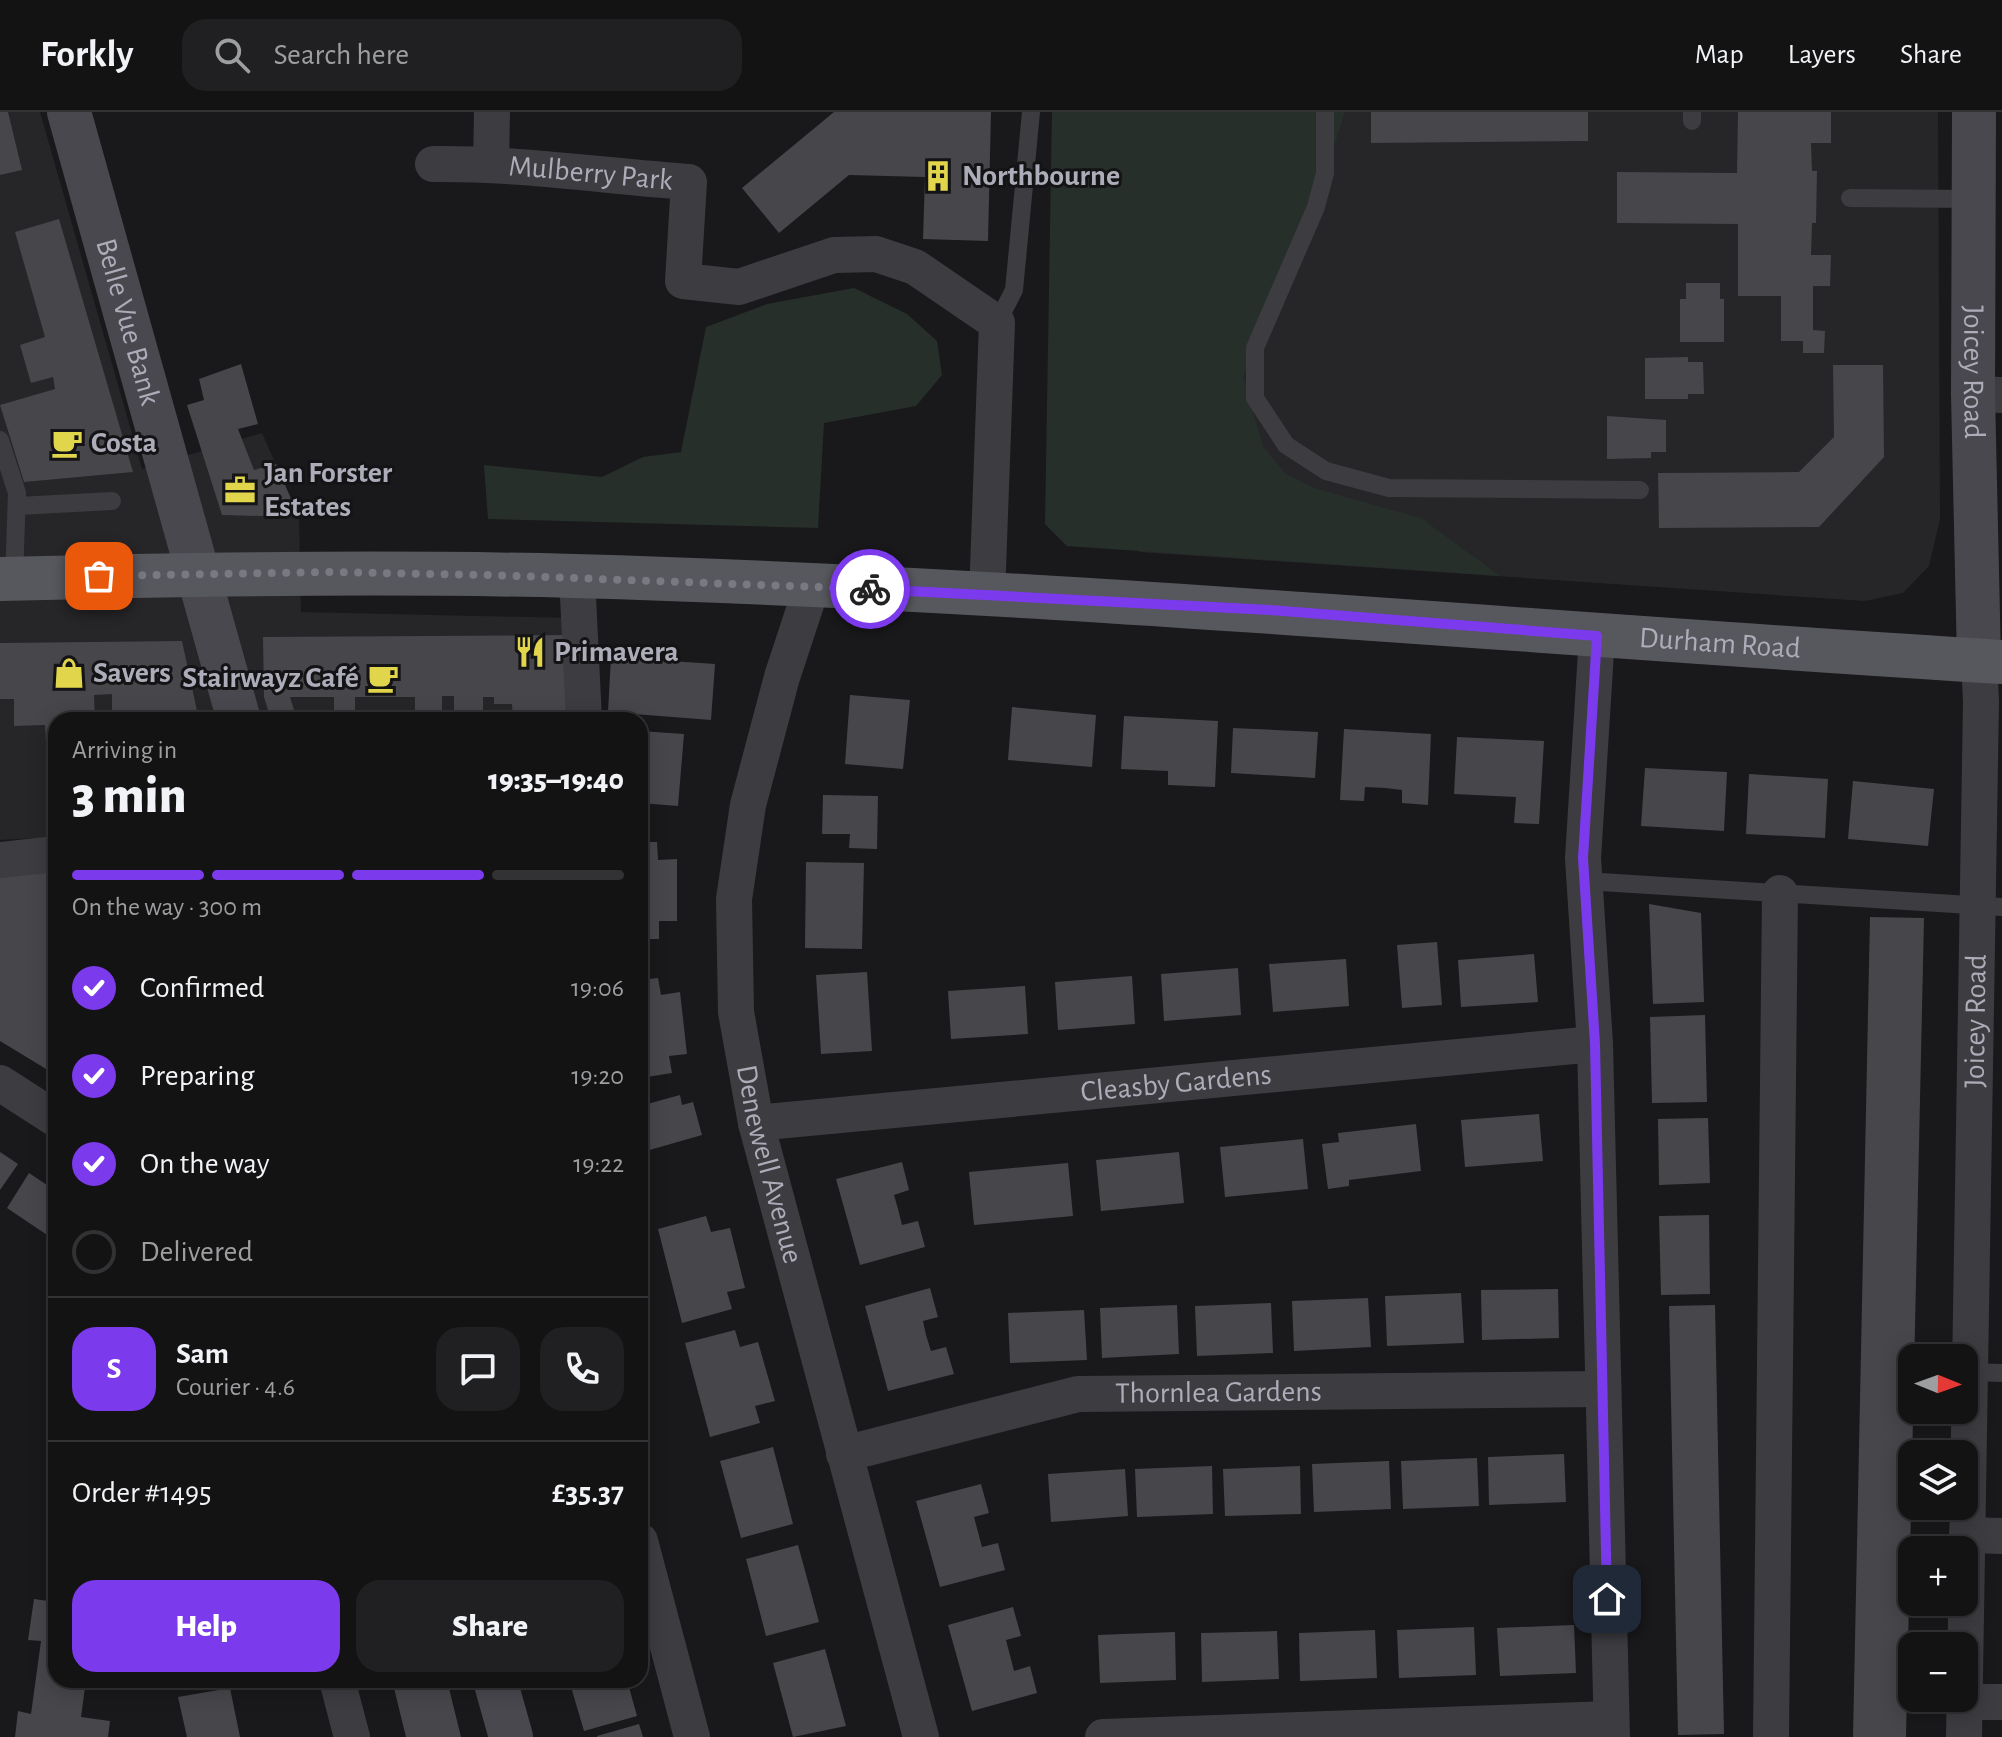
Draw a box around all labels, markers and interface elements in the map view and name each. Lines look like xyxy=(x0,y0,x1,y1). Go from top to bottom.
search box xyxy=(182,19,742,91)
icon: search xyxy=(210,33,254,77)
text: Forkly xyxy=(40,36,134,74)
text: Search here xyxy=(274,40,409,70)
text: Map xyxy=(1695,41,1744,69)
text: Layers xyxy=(1788,41,1856,69)
text: Share xyxy=(1900,41,1962,69)
street label: Mulberry Park xyxy=(508,151,674,196)
building icon: Northbourne xyxy=(921,159,955,193)
place label: Northbourne xyxy=(962,161,1120,191)
street label: Belle Vue Bank xyxy=(90,235,165,409)
street label: Joicey Road xyxy=(1958,305,1989,439)
cafe icon: Costa xyxy=(50,426,84,460)
place label: Costa xyxy=(91,428,157,458)
place label: Jan Forster Estates xyxy=(264,458,393,522)
office icon: Jan Forster Estates xyxy=(223,473,257,507)
pin xyxy=(65,542,133,610)
courier xyxy=(830,549,910,629)
icon: bag xyxy=(77,554,121,598)
icon: bike xyxy=(848,567,892,611)
street label: Durham Road xyxy=(1638,623,1802,664)
restaurant icon: Primavera xyxy=(513,635,547,669)
place label: Primavera xyxy=(554,637,679,667)
shop icon: Savers xyxy=(52,656,86,690)
place label: Savers xyxy=(93,658,171,688)
cafe icon: Stairwayz Café xyxy=(366,661,400,695)
place label: Stairwayz Café xyxy=(182,663,359,693)
text: Arriving in xyxy=(72,737,177,763)
text: 19:35–19:40 xyxy=(488,765,624,795)
text: 3 min xyxy=(72,770,186,822)
text: On the way · 300 m xyxy=(72,894,262,920)
street label: Joicey Road xyxy=(1960,954,1992,1088)
icon: check xyxy=(72,966,116,1010)
text: Confirmed xyxy=(140,973,264,1003)
text: 19:06 xyxy=(571,975,624,1001)
icon: check xyxy=(72,1054,116,1098)
street label: Cleasby Gardens xyxy=(1079,1060,1273,1107)
text: Preparing xyxy=(140,1061,255,1091)
street label: Denewell Avenue xyxy=(731,1062,808,1267)
text: 19:20 xyxy=(571,1063,624,1089)
icon: check xyxy=(72,1142,116,1186)
text: On the way xyxy=(140,1149,269,1179)
text: 19:22 xyxy=(573,1151,624,1177)
text: Delivered xyxy=(140,1237,253,1267)
button: chat xyxy=(436,1327,520,1411)
button: phone xyxy=(540,1327,624,1411)
text: Sam xyxy=(176,1339,229,1369)
north arrow xyxy=(1898,1344,1978,1424)
map controls xyxy=(1898,1344,1978,1712)
text: S xyxy=(107,1354,121,1384)
text: Courier · 4.6 xyxy=(176,1374,295,1400)
street label: Thornlea Gardens xyxy=(1115,1377,1322,1409)
button: layers xyxy=(1898,1440,1978,1520)
text: Order #1495 xyxy=(72,1478,212,1508)
text: £35.37 xyxy=(552,1478,624,1508)
button: + xyxy=(1898,1536,1978,1616)
pin xyxy=(1573,1565,1641,1633)
icon: home xyxy=(1585,1577,1629,1621)
button: Help xyxy=(72,1580,340,1672)
button: Share xyxy=(356,1580,624,1672)
button: − xyxy=(1898,1632,1978,1712)

